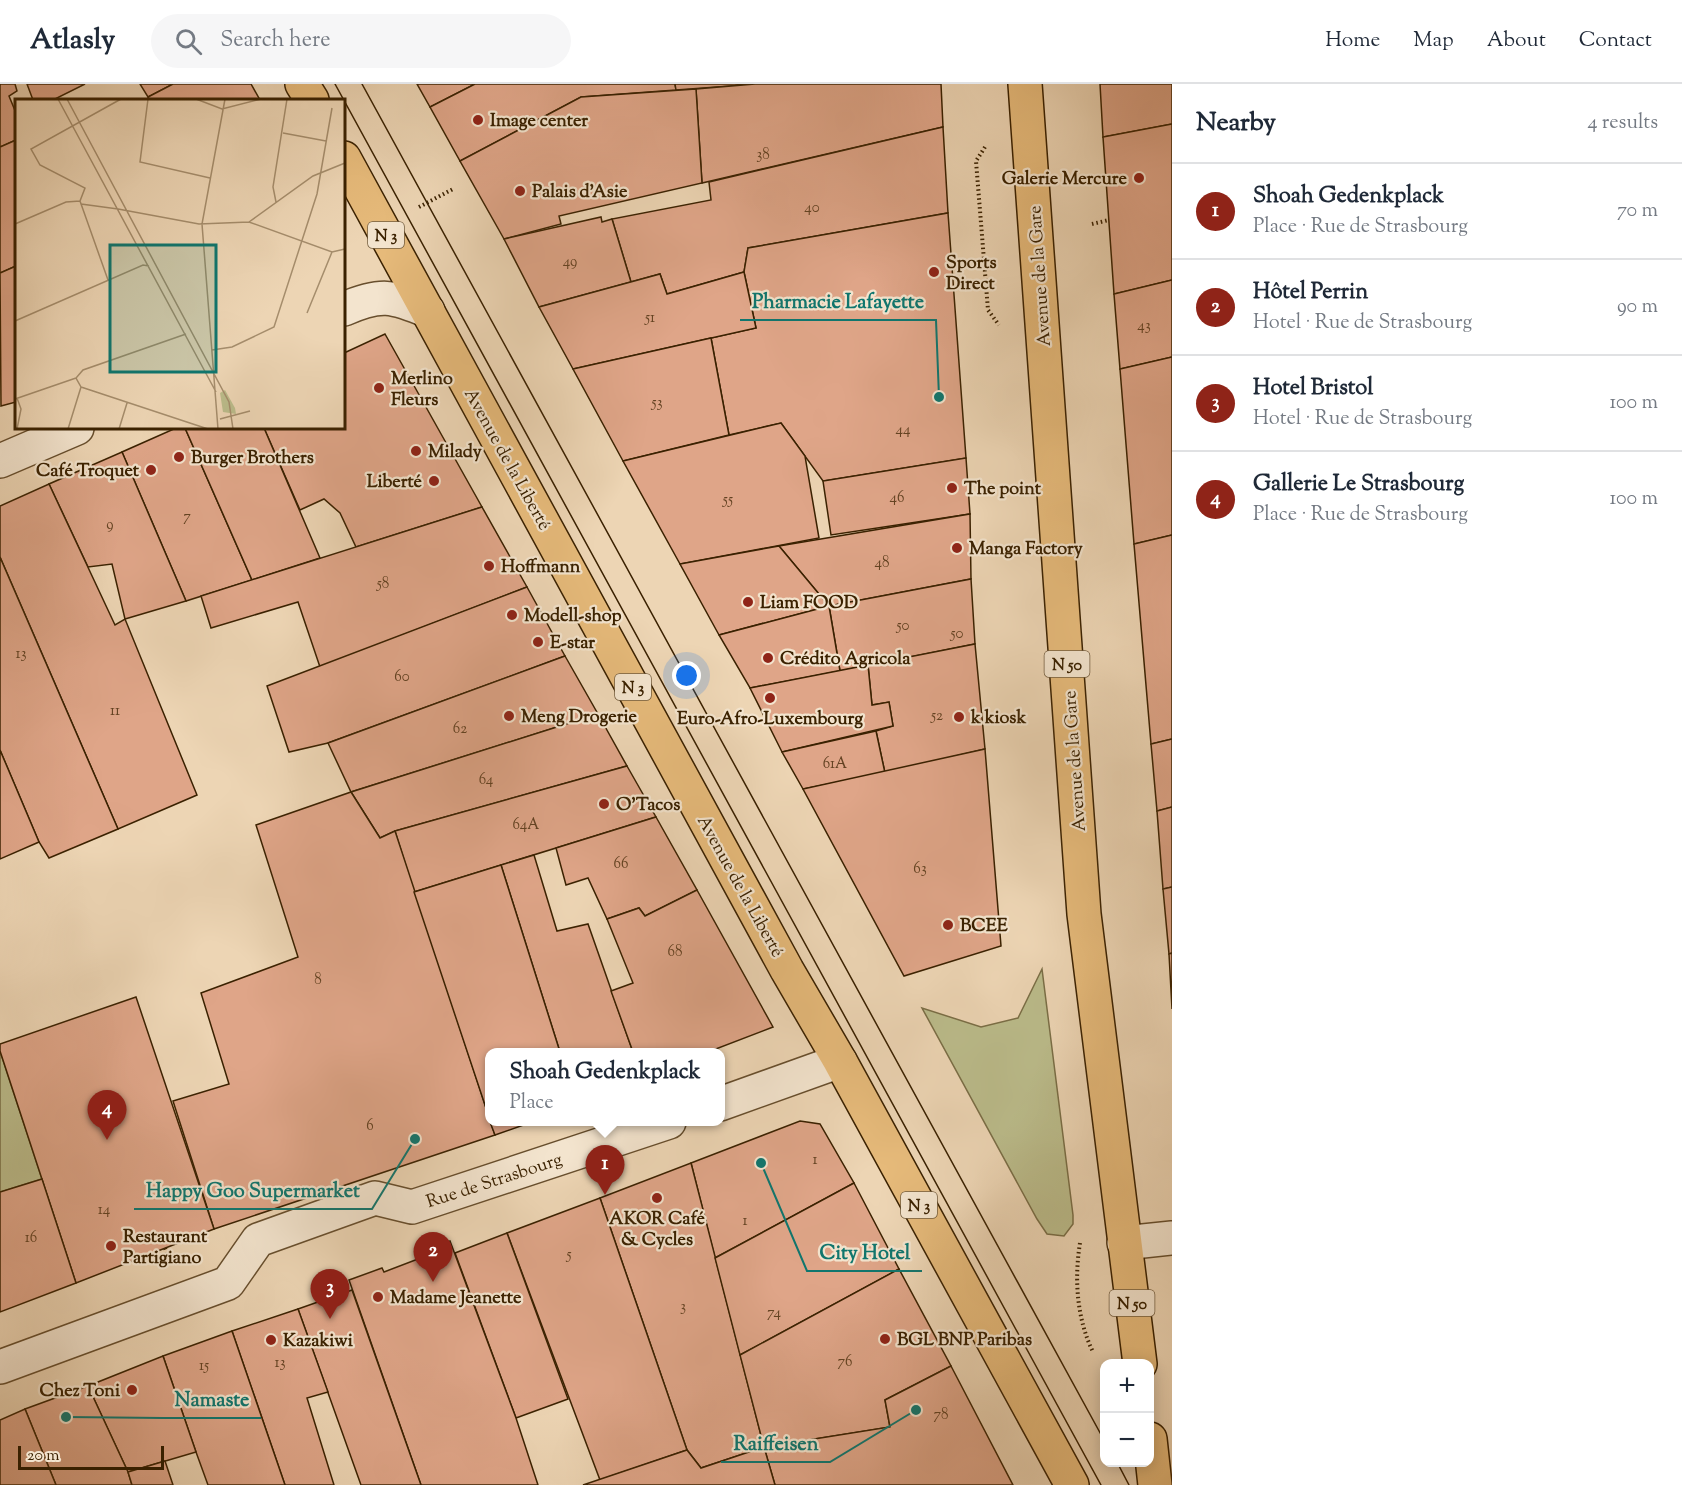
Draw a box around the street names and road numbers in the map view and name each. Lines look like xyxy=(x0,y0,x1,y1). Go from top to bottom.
street label: Avenue de la Gare xyxy=(1023,205,1059,347)
road number: N 3 xyxy=(368,222,404,248)
street label: Avenue de la Liberté xyxy=(456,384,556,536)
road number: N 50 xyxy=(1044,651,1090,677)
road number: N 3 xyxy=(615,674,651,700)
street label: Avenue de la Gare xyxy=(1058,690,1094,832)
street label: Avenue de la Liberté xyxy=(689,811,789,963)
street label: Rue de Strasbourg xyxy=(423,1148,566,1216)
road number: N 3 xyxy=(901,1192,937,1218)
road number: N 50 xyxy=(1110,1290,1154,1316)

